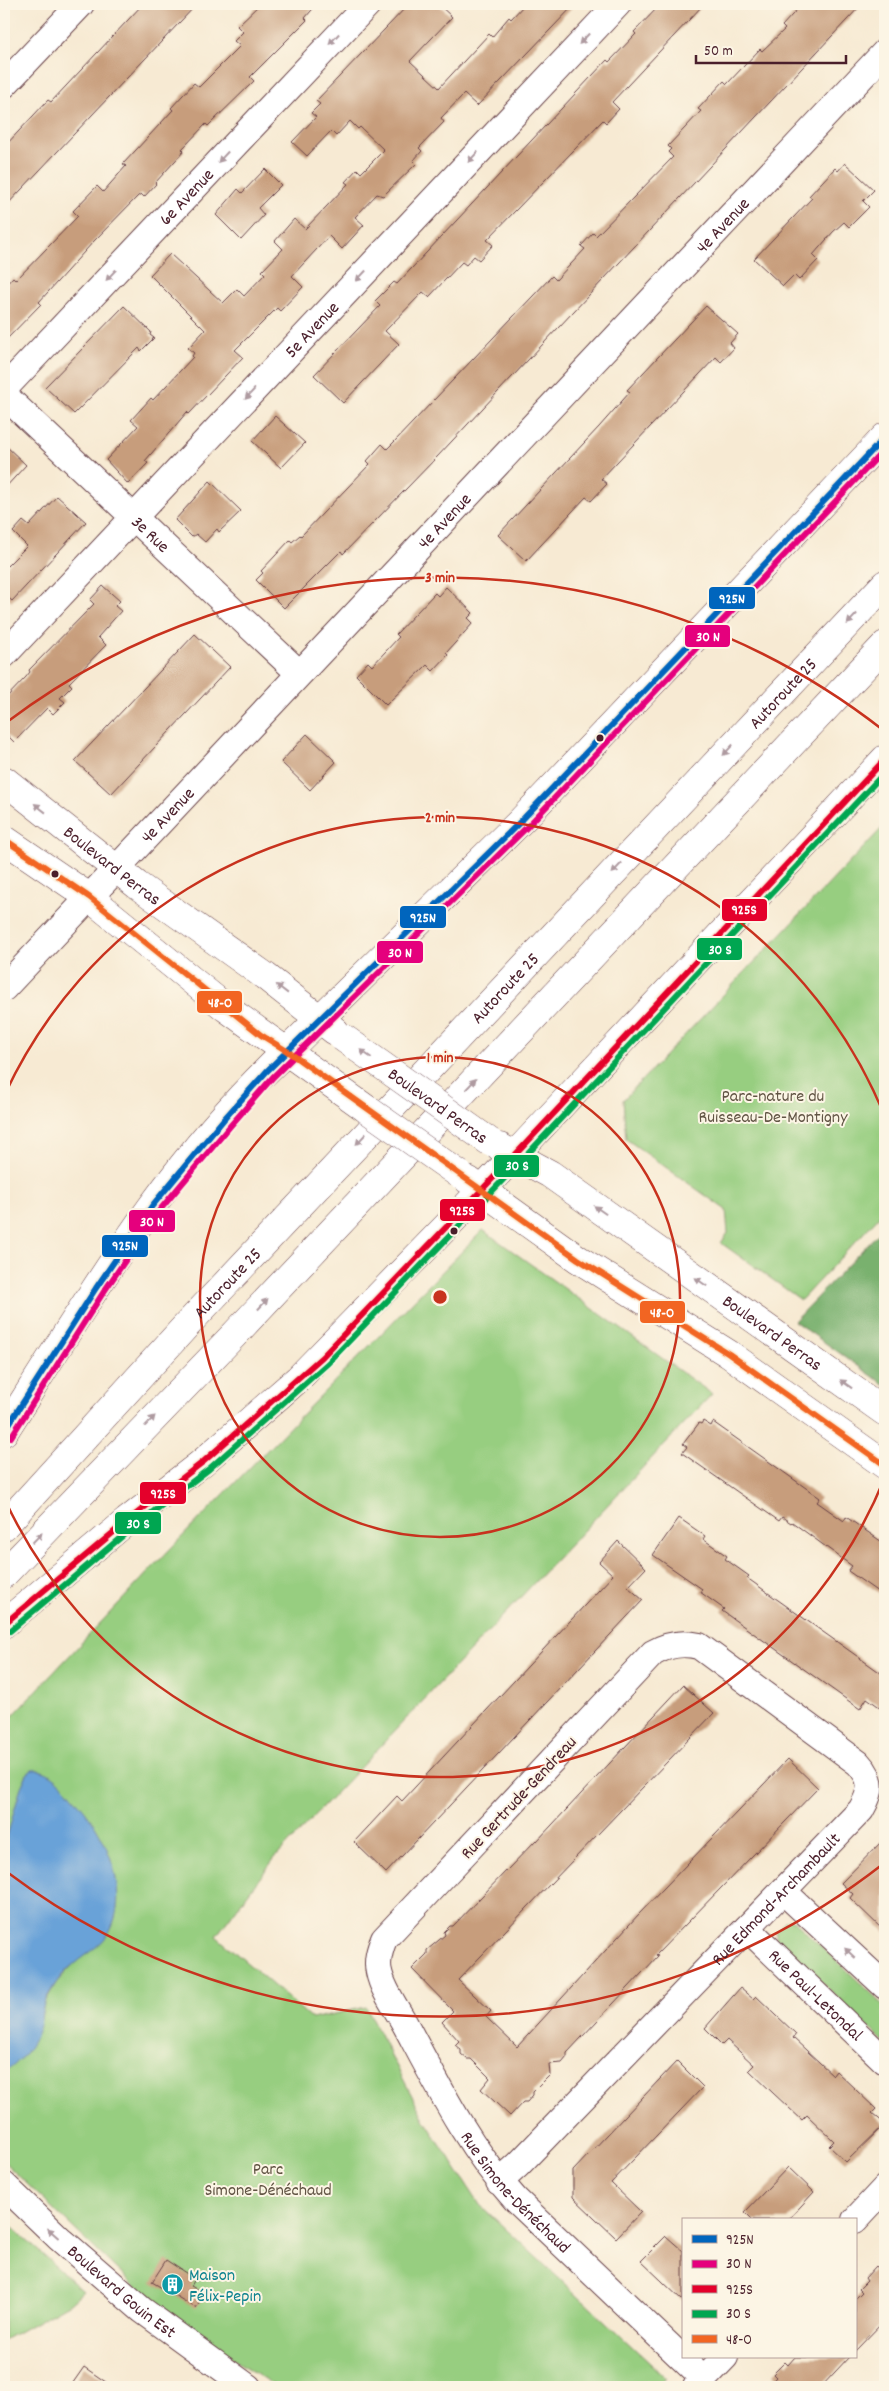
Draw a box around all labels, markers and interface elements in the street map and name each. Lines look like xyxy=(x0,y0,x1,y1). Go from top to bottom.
scale bar xyxy=(696,32,846,64)
one-way arrow xyxy=(328,33,340,45)
one-way arrow xyxy=(578,33,590,45)
text: 50 m xyxy=(704,41,733,63)
one-way arrow xyxy=(217,151,229,163)
one-way arrow xyxy=(467,151,479,163)
street label: 6e Avenue xyxy=(155,164,221,232)
street label: 4e Avenue xyxy=(691,193,757,260)
one-way arrow xyxy=(105,269,117,281)
one-way arrow xyxy=(355,269,367,281)
street label: 5e Avenue xyxy=(280,297,346,365)
one-way arrow xyxy=(244,387,256,399)
street label: 4e Avenue xyxy=(413,489,479,556)
street label: 3e Rue xyxy=(125,511,174,560)
text: 3 min xyxy=(425,568,455,590)
line badge: 925N xyxy=(708,586,756,610)
text: 925N xyxy=(719,590,745,610)
one-way arrow xyxy=(846,613,858,625)
line badge: 30 N xyxy=(684,624,731,648)
text: 30 N xyxy=(696,628,720,648)
street label: Autoroute 25 xyxy=(744,654,824,736)
unlabelled marker xyxy=(595,733,605,743)
one-way arrow xyxy=(722,744,734,756)
street label: 4e Avenue xyxy=(136,783,202,850)
one-way arrow xyxy=(33,803,47,813)
text: 2 min xyxy=(425,808,455,830)
street label: Boulevard Perras xyxy=(57,821,165,913)
one-way arrow xyxy=(611,862,623,874)
unlabelled marker xyxy=(50,869,60,879)
line badge: 925S xyxy=(721,898,768,922)
text: 925S xyxy=(731,901,757,921)
line badge: 925N xyxy=(399,905,447,929)
text: 925N xyxy=(410,909,436,929)
line badge: 30 S xyxy=(696,937,743,961)
line badge: 30 N xyxy=(376,940,424,964)
text: 30 S xyxy=(708,941,732,961)
text: 30 N xyxy=(388,944,412,964)
street label: Autoroute 25 xyxy=(467,948,546,1031)
one-way arrow xyxy=(276,984,289,995)
line badge: 48-O xyxy=(196,990,243,1014)
text: 48-O xyxy=(208,994,232,1014)
text: 1 min xyxy=(427,1048,453,1070)
one-way arrow xyxy=(359,1049,372,1059)
street label: Boulevard Perras xyxy=(382,1063,492,1151)
one-way arrow xyxy=(465,1079,477,1091)
park label: Parc-nature du Ruisseau-De-Montigny xyxy=(699,1085,848,1131)
one-way arrow xyxy=(355,1133,367,1145)
line badge: 30 S xyxy=(493,1154,540,1178)
text: 30 S xyxy=(505,1157,529,1177)
line badge: 925S xyxy=(439,1198,486,1222)
text: 925S xyxy=(449,1202,475,1222)
one-way arrow xyxy=(593,1205,607,1215)
line badge: 30 N xyxy=(128,1209,176,1233)
text: 30 N xyxy=(140,1213,164,1233)
unlabelled marker xyxy=(449,1226,459,1236)
line badge: 925N xyxy=(101,1234,149,1258)
text: 925N xyxy=(112,1237,138,1257)
street label: Autoroute 25 xyxy=(189,1243,268,1325)
one-way arrow xyxy=(695,1277,708,1287)
centre of rings xyxy=(431,1288,449,1306)
street label: Boulevard Perras xyxy=(716,1290,826,1378)
one-way arrow xyxy=(257,1299,269,1311)
line badge: 48-O xyxy=(639,1300,686,1324)
text: 48-O xyxy=(650,1304,674,1324)
one-way arrow xyxy=(839,1379,853,1389)
one-way arrow xyxy=(144,1416,156,1428)
line badge: 925S xyxy=(139,1481,187,1505)
text: 925S xyxy=(150,1485,176,1505)
line badge: 30 S xyxy=(114,1511,162,1535)
text: 30 S xyxy=(126,1515,150,1535)
one-way arrow xyxy=(31,1533,43,1545)
street label: Rue Gertrude-Gendreau xyxy=(456,1732,584,1866)
street label: Rue Edmond-Archambault xyxy=(707,1828,848,1972)
street label: Rue Paul-Letondal xyxy=(761,1945,868,2049)
one-way arrow xyxy=(844,1947,856,1959)
street label: Rue Simone-Dénéchaud xyxy=(453,2127,575,2260)
park label: Parc Simone-Dénéchaud xyxy=(204,2158,332,2204)
legend xyxy=(682,2218,856,2358)
one-way arrow xyxy=(47,2227,60,2238)
text: 925N xyxy=(726,2230,754,2252)
street label: Boulevard Gouin Est xyxy=(61,2240,181,2346)
text: 30 N xyxy=(726,2254,752,2276)
place label: Maison Félix-Pepin xyxy=(189,2264,261,2310)
building icon: Maison Félix-Pepin xyxy=(161,2272,185,2296)
text: 925S xyxy=(726,2280,753,2302)
text: 30 S xyxy=(726,2304,751,2326)
text: 48-O xyxy=(726,2330,752,2352)

